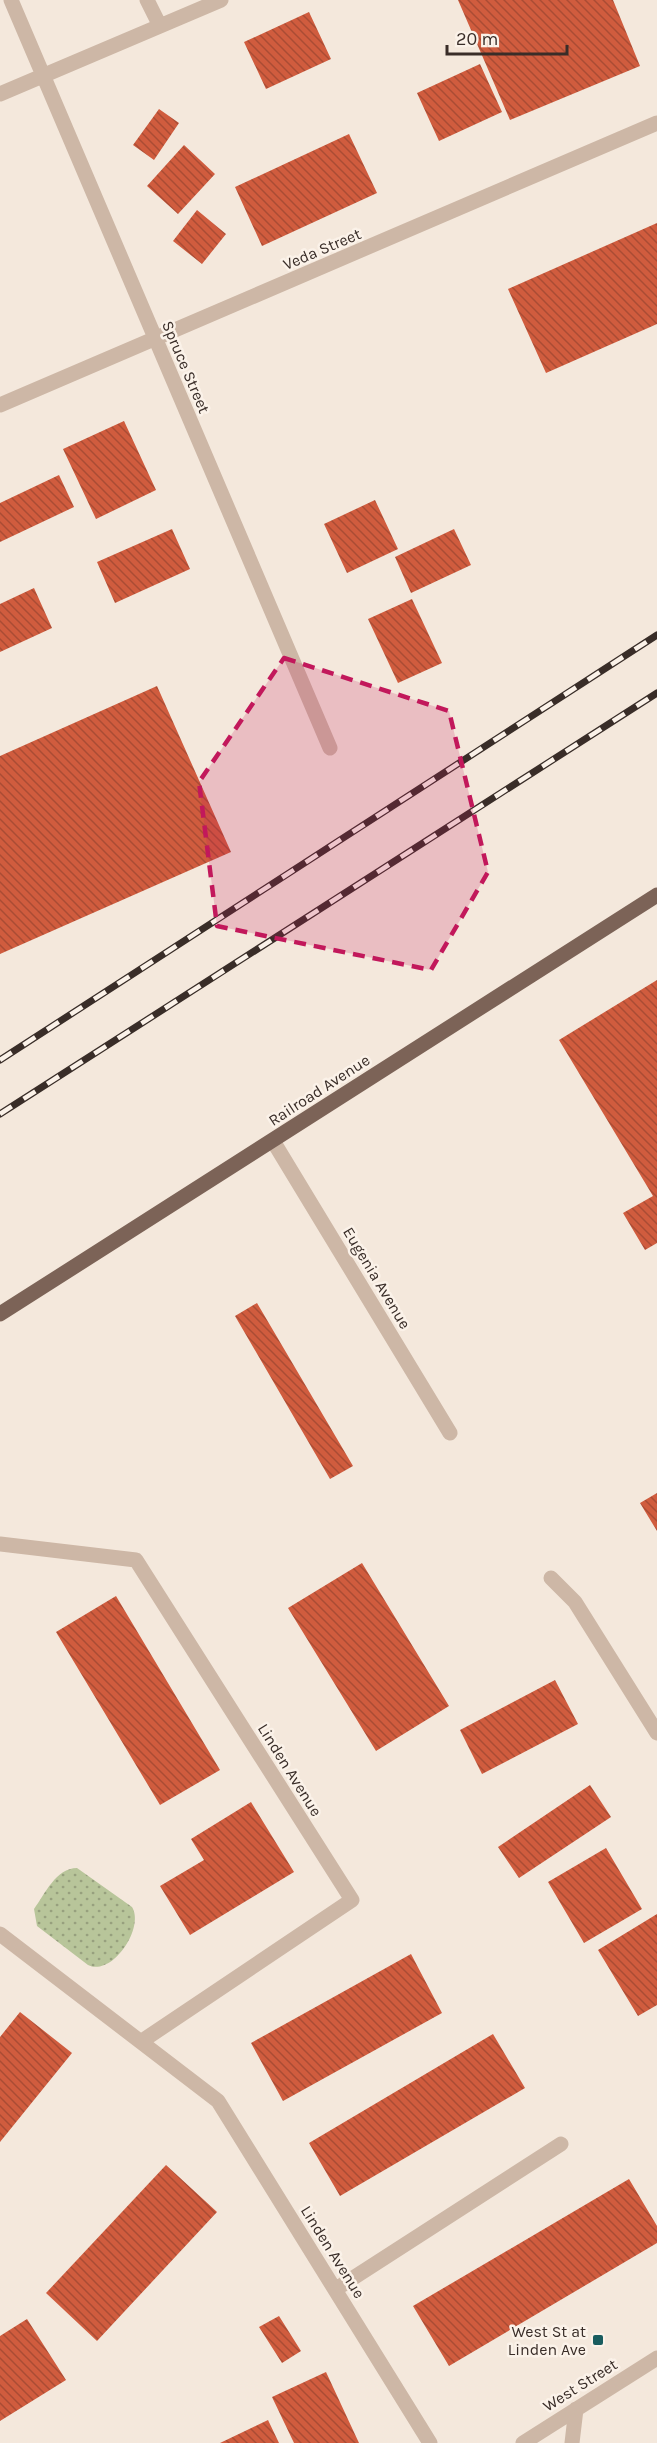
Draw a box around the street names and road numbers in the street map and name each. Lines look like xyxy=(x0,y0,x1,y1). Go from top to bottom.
street label: Veda Street xyxy=(280,224,364,274)
street label: Spruce Street xyxy=(158,318,214,416)
street label: Railroad Avenue xyxy=(265,1050,373,1130)
street label: Eugenia Avenue xyxy=(339,1224,415,1332)
street label: Linden Avenue xyxy=(254,1720,326,1820)
street label: Linden Avenue xyxy=(297,2202,369,2302)
street label: West Street xyxy=(539,2355,621,2415)

